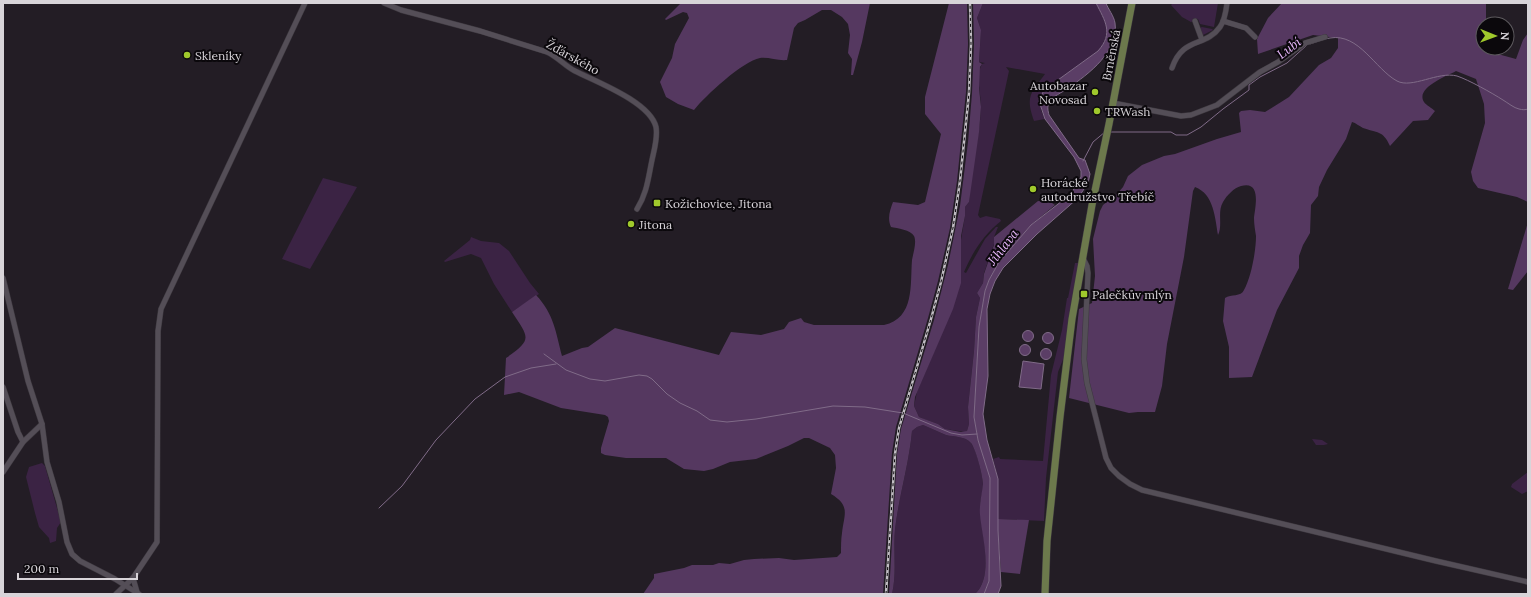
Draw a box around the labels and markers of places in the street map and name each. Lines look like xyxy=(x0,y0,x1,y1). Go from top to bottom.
place label: Skleníky xyxy=(195,48,242,63)
marker: Skleníky xyxy=(182,50,192,60)
place label: Autobazar Novosad xyxy=(1029,78,1088,107)
marker: Autobazar Novosad xyxy=(1090,87,1100,97)
place label: TRWash xyxy=(1105,104,1151,119)
marker: TRWash xyxy=(1092,106,1102,116)
place label: Horácké autodružstvo Třebíč xyxy=(1041,175,1154,204)
marker: Horácké autodružstvo Třebíč xyxy=(1028,184,1038,194)
place label: Kožichovice, Jitona xyxy=(665,196,772,211)
marker: Kožichovice, Jitona xyxy=(652,198,662,208)
place label: Jitona xyxy=(638,217,672,232)
marker: Jitona xyxy=(626,219,636,229)
place label: Palečkův mlýn xyxy=(1092,287,1172,302)
marker: Palečkův mlýn xyxy=(1079,289,1089,299)

